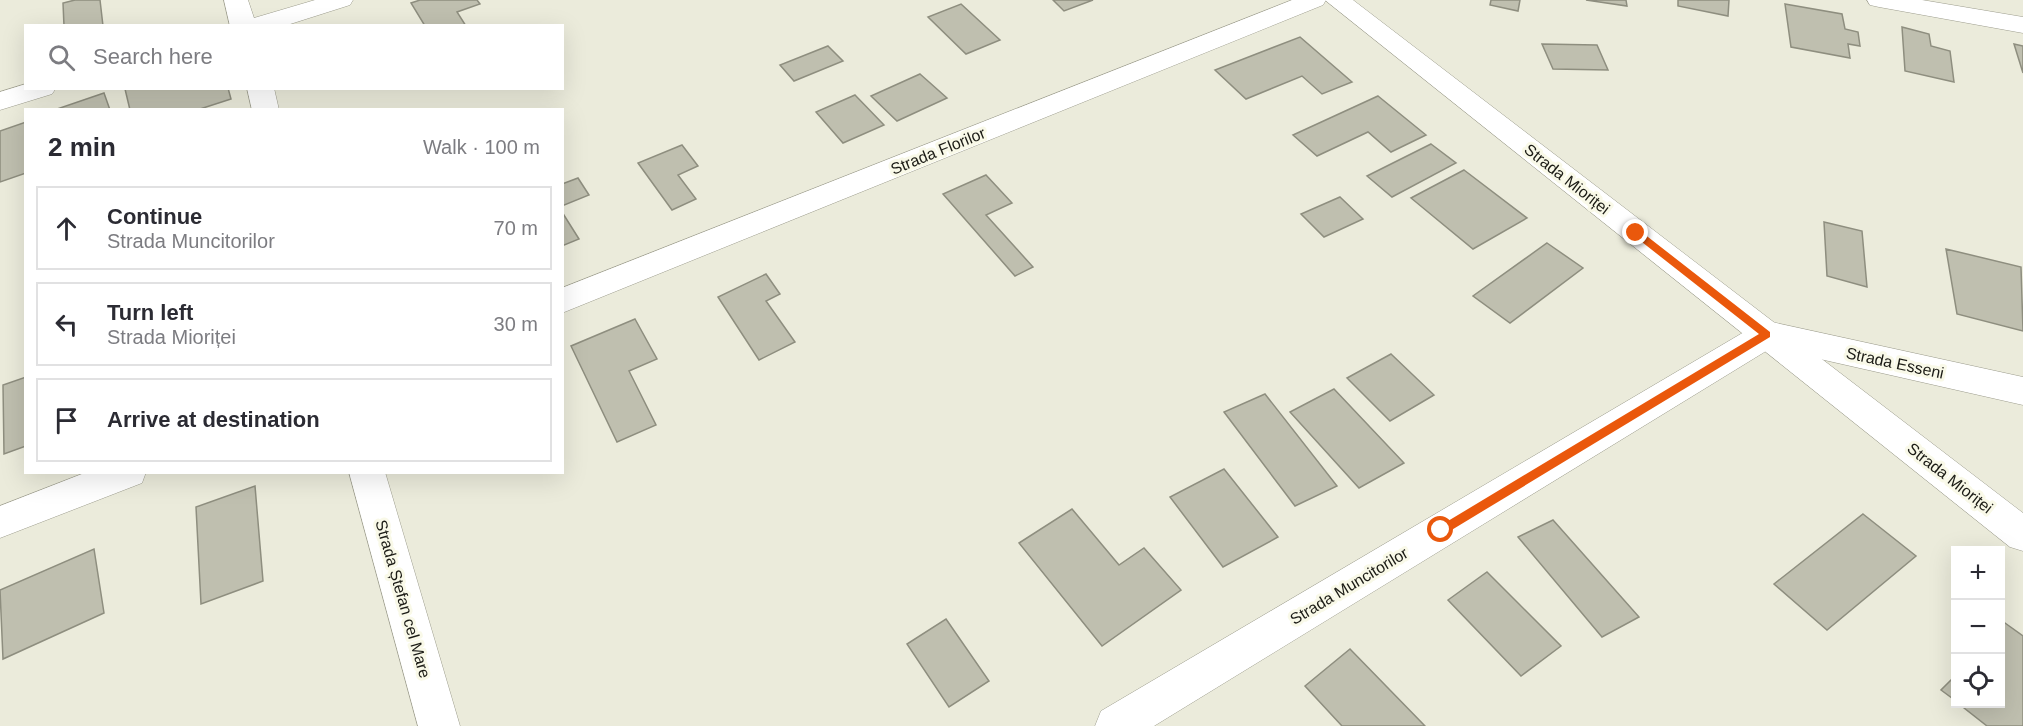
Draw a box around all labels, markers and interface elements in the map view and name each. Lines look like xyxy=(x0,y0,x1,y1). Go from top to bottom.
search box xyxy=(24,24,564,90)
icon: search xyxy=(45,41,78,74)
text: Search here xyxy=(93,44,213,69)
street label: Strada Florilor xyxy=(888,124,988,178)
text: 2 min xyxy=(48,132,116,162)
text: Walk · 100 m xyxy=(423,136,540,158)
street label: Strada Mioriței xyxy=(1521,141,1613,217)
text: Continue xyxy=(107,204,202,229)
icon: ahead xyxy=(50,212,83,245)
text: 70 m xyxy=(494,217,538,239)
route end xyxy=(1622,219,1648,245)
text: Strada Muncitorilor xyxy=(107,230,275,252)
text: Turn left xyxy=(107,300,193,325)
icon: left xyxy=(50,308,83,341)
text: 30 m xyxy=(494,313,538,335)
text: Strada Mioriței xyxy=(107,326,236,348)
street label: Strada Esseni xyxy=(1845,344,1945,382)
icon: arrive xyxy=(50,404,83,437)
text: Arrive at destination xyxy=(107,407,320,432)
street label: Strada Mioriței xyxy=(1904,440,1996,516)
route start xyxy=(1427,516,1453,542)
street label: Strada Ștefan cel Mare xyxy=(372,518,434,680)
street label: Strada Muncitorilor xyxy=(1287,544,1411,628)
map controls xyxy=(1951,546,2005,708)
button: + xyxy=(1951,546,2005,600)
button: − xyxy=(1951,600,2005,654)
button: locate xyxy=(1951,654,2005,708)

